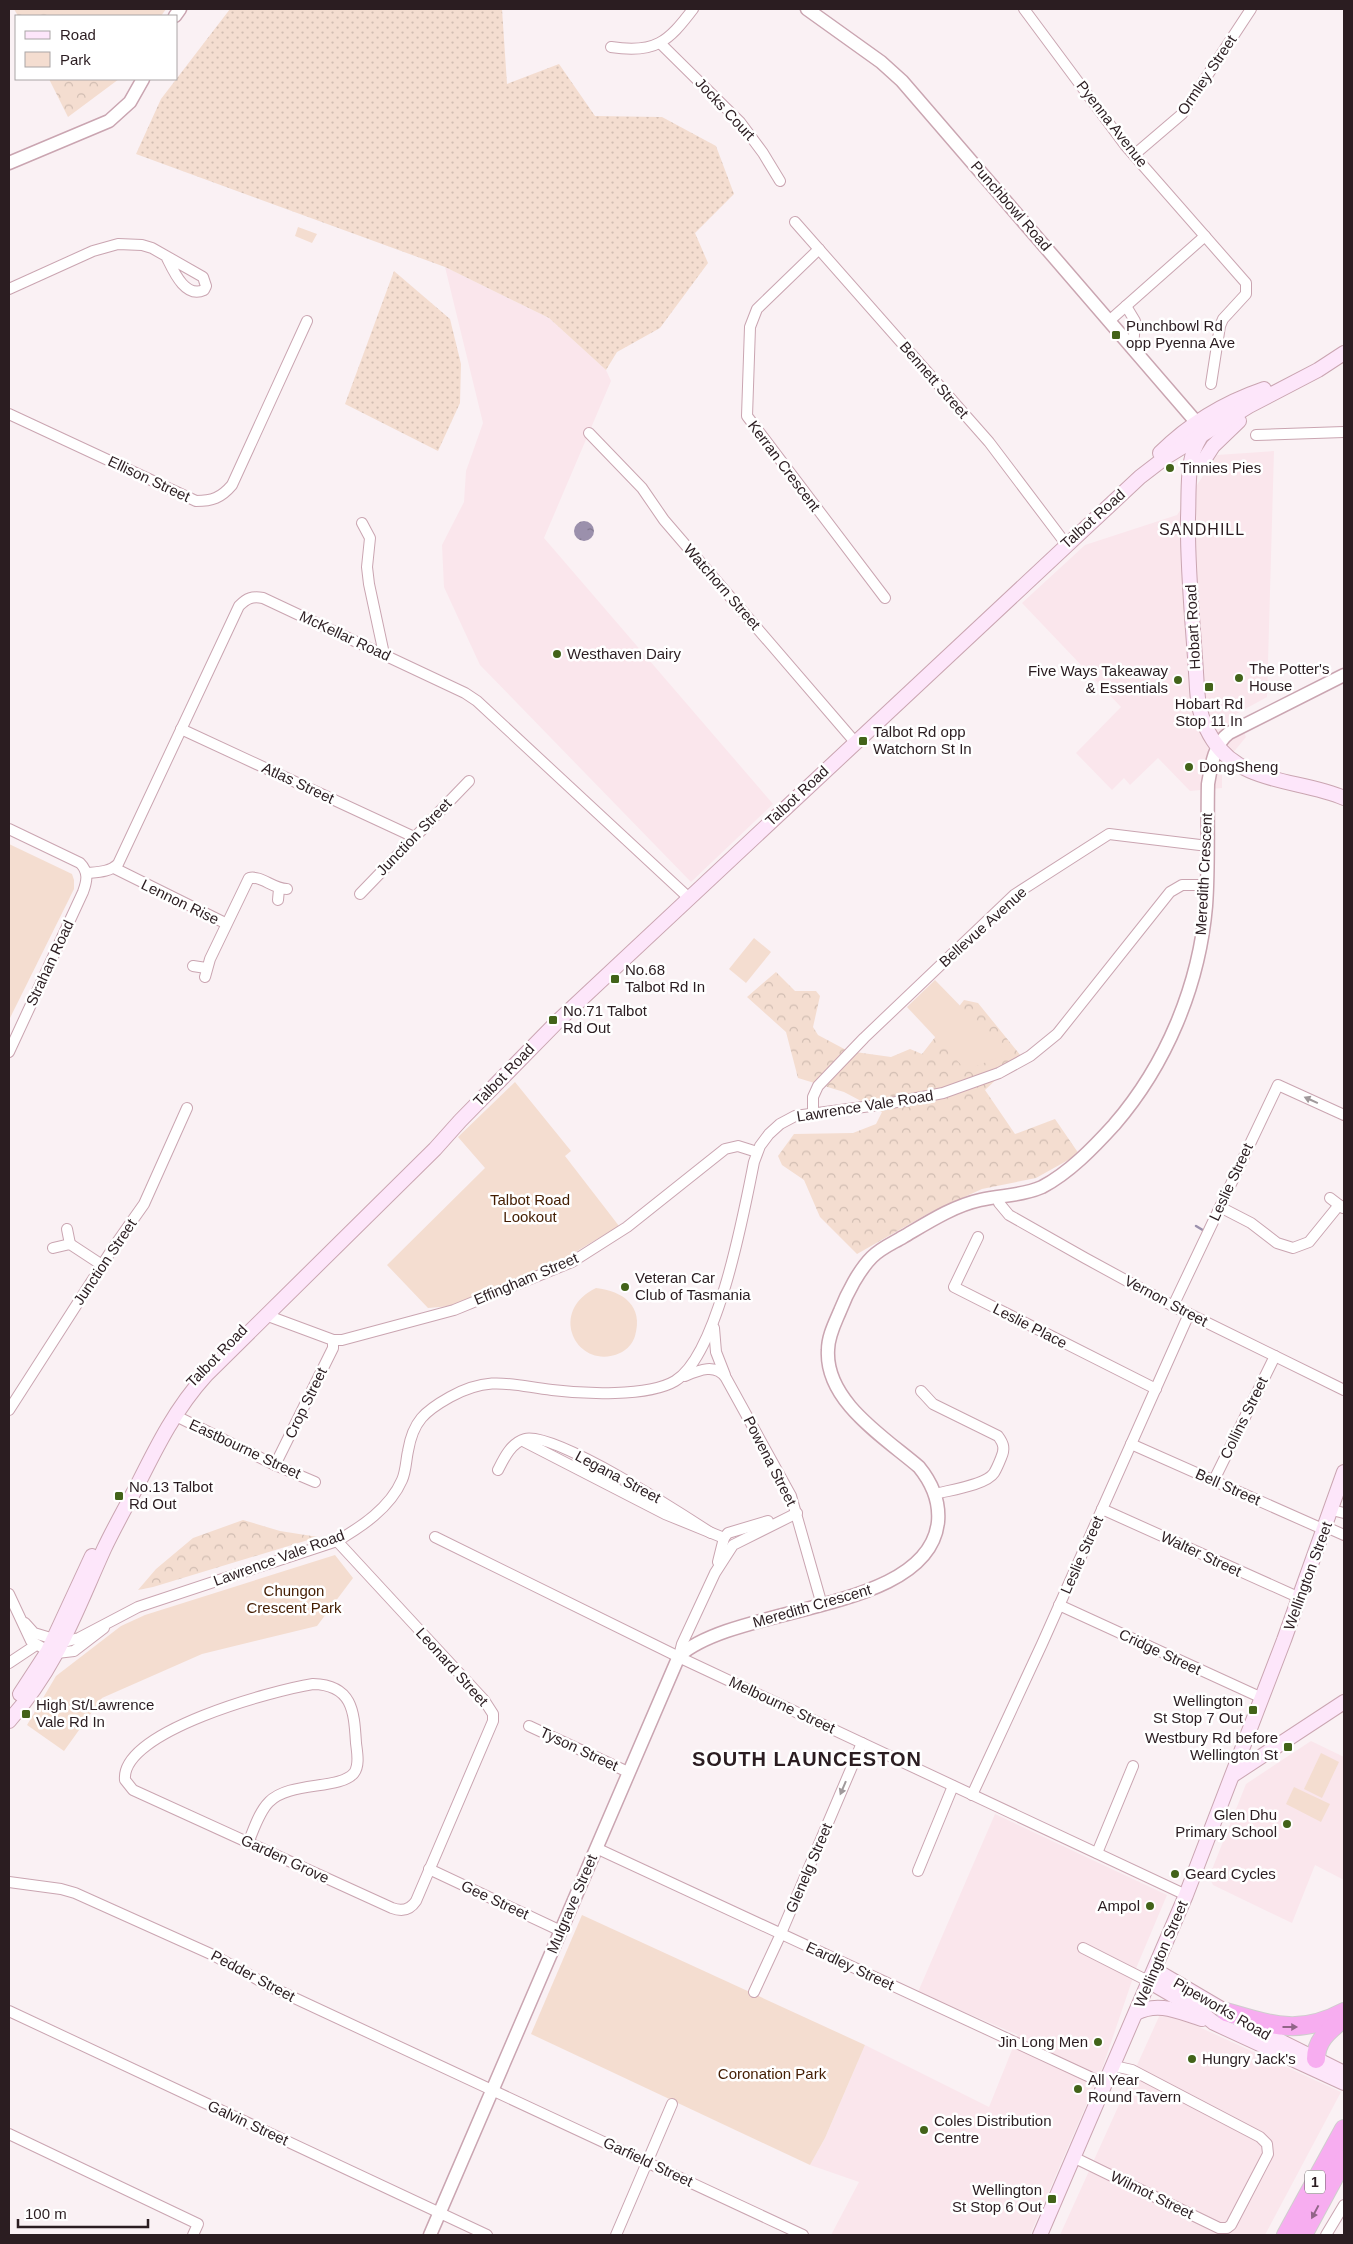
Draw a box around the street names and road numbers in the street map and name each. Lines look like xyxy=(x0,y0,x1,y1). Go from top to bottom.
street label: Ormley Street xyxy=(1174,31,1240,118)
street label: Jocks Court xyxy=(692,74,759,144)
street label: Pyenna Avenue xyxy=(1073,77,1151,170)
street label: Punchbowl Road xyxy=(968,157,1055,254)
street label: Bennett Street xyxy=(897,338,973,422)
street label: Kerran Crescent xyxy=(745,417,825,515)
street label: Ellison Street xyxy=(106,452,194,505)
street label: Talbot Road xyxy=(1057,486,1128,552)
street label: Watchorn Street xyxy=(681,540,765,634)
street label: Hobart Road xyxy=(1182,584,1203,670)
street label: McKellar Road xyxy=(297,607,393,664)
street label: Atlas Street xyxy=(259,758,338,807)
street label: Talbot Road xyxy=(762,762,832,829)
street label: Junction Street xyxy=(373,794,455,879)
street label: Meredith Crescent xyxy=(1192,812,1215,936)
street label: Lennon Rise xyxy=(139,875,222,928)
street label: Bellevue Avenue xyxy=(936,883,1030,970)
street label: Strahan Road xyxy=(22,917,77,1008)
street label: Talbot Road xyxy=(470,1040,538,1109)
street label: Lawrence Vale Road xyxy=(795,1086,934,1125)
street label: Leslie Street xyxy=(1205,1140,1256,1223)
street label: Junction Street xyxy=(70,1215,140,1308)
street label: Effingham Street xyxy=(471,1249,581,1308)
street label: Vernon Street xyxy=(1122,1272,1211,1330)
street label: Leslie Place xyxy=(990,1300,1070,1351)
street label: Talbot Road xyxy=(183,1321,251,1390)
street label: Crop Street xyxy=(281,1364,330,1441)
street label: Collins Street xyxy=(1216,1373,1271,1462)
street label: Powena Street xyxy=(741,1413,801,1509)
street label: Eastbourne Street xyxy=(187,1415,304,1482)
street label: Legana Street xyxy=(573,1447,665,1507)
street label: Bell Street xyxy=(1193,1465,1264,1509)
street label: Leslie Street xyxy=(1057,1512,1107,1596)
street label: Wellington Street xyxy=(1280,1519,1335,1632)
street label: Lawrence Vale Road xyxy=(211,1526,347,1589)
street label: Walter Street xyxy=(1158,1527,1245,1580)
street label: Meredith Crescent xyxy=(751,1580,874,1631)
street label: Leonard Street xyxy=(413,1624,492,1710)
street label: Cridge Street xyxy=(1117,1625,1205,1678)
street label: Melbourne Street xyxy=(726,1673,839,1737)
street label: Tyson Street xyxy=(537,1723,622,1774)
street label: Glenelg Street xyxy=(782,1820,835,1915)
street label: Garden Grove xyxy=(239,1831,332,1886)
street label: Mulgrave Street xyxy=(543,1851,600,1956)
street label: Gee Street xyxy=(459,1877,532,1923)
street label: Wellington Street xyxy=(1130,1897,1191,2010)
street label: Eardley Street xyxy=(804,1938,898,1994)
street label: Pedder Street xyxy=(208,1946,299,2005)
street label: Pipeworks Road xyxy=(1171,1974,1274,2043)
street label: Galvin Street xyxy=(205,2097,292,2149)
street label: Garfield Street xyxy=(601,2133,696,2190)
street label: Wilmot Street xyxy=(1108,2167,1197,2222)
road number: 1 xyxy=(1305,2170,1325,2194)

